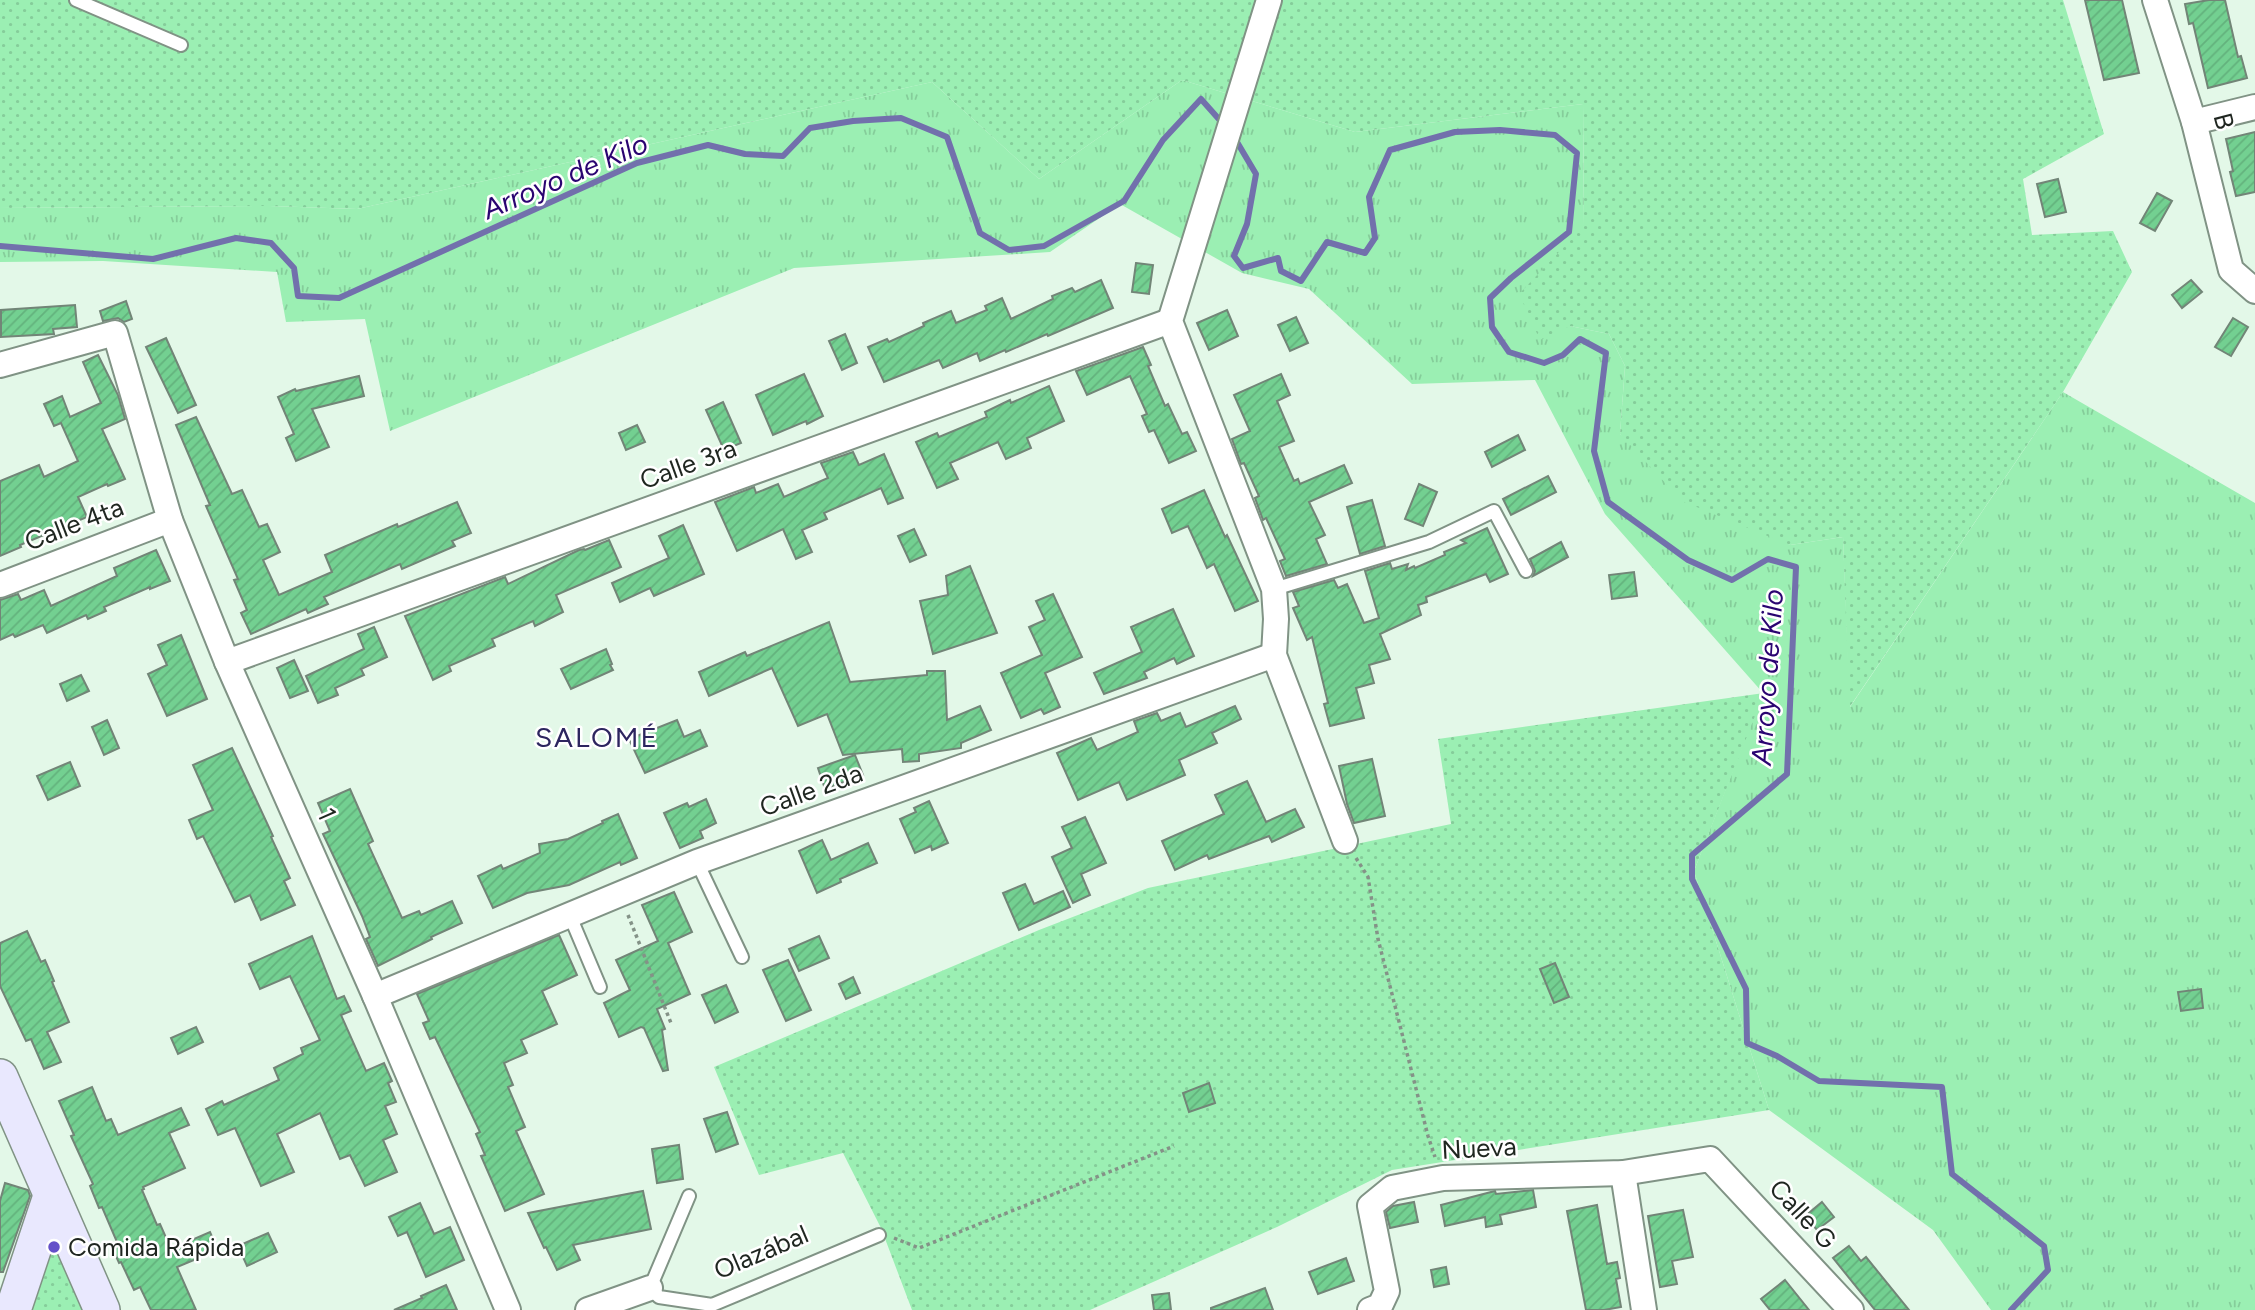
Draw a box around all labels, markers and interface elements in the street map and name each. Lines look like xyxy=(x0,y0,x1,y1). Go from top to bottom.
street label: B xyxy=(2206,109,2242,133)
water label: Arroyo de Kilo xyxy=(476,126,653,226)
street label: Calle 3ra xyxy=(635,432,741,496)
street label: Calle 4ta xyxy=(20,491,128,557)
water label: Arroyo de Kilo xyxy=(1744,588,1790,767)
district label: SALOMÉ xyxy=(535,720,659,754)
street label: Calle 2da xyxy=(755,757,867,823)
street label: 1 xyxy=(310,803,344,825)
street label: Nueva xyxy=(1441,1130,1517,1166)
street label: Calle G xyxy=(1763,1172,1843,1256)
street label: Olazábal xyxy=(709,1218,813,1286)
place label: Comida Rápida xyxy=(68,1231,244,1263)
marker: Comida Rápida xyxy=(46,1239,62,1255)

